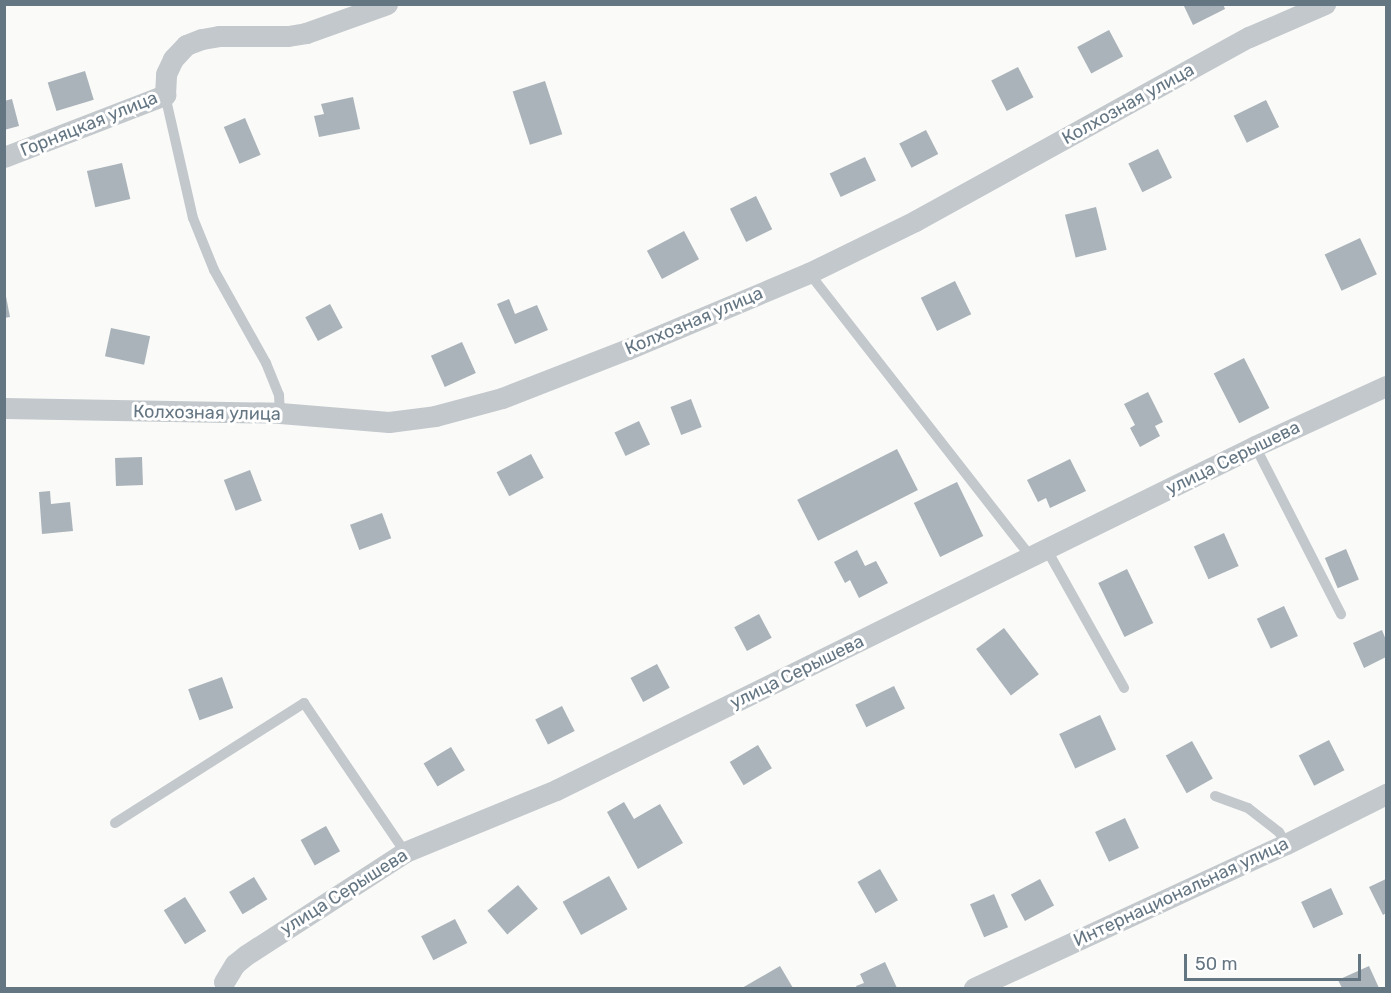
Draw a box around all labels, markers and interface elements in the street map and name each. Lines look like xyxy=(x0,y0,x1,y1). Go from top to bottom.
street label: Колхозная улица xyxy=(1058,59,1198,149)
street label: Горняцкая улица xyxy=(17,87,161,161)
street label: Колхозная улица xyxy=(622,282,766,360)
street label: Колхозная улица xyxy=(133,401,281,425)
street label: улица Серышева xyxy=(1163,416,1303,500)
street label: улица Серышева xyxy=(727,630,867,714)
street label: Интернациональная улица xyxy=(1070,833,1292,951)
street label: улица Серышева xyxy=(276,844,412,940)
scale bar xyxy=(1187,942,1364,980)
text: 50 m xyxy=(1195,953,1238,975)

